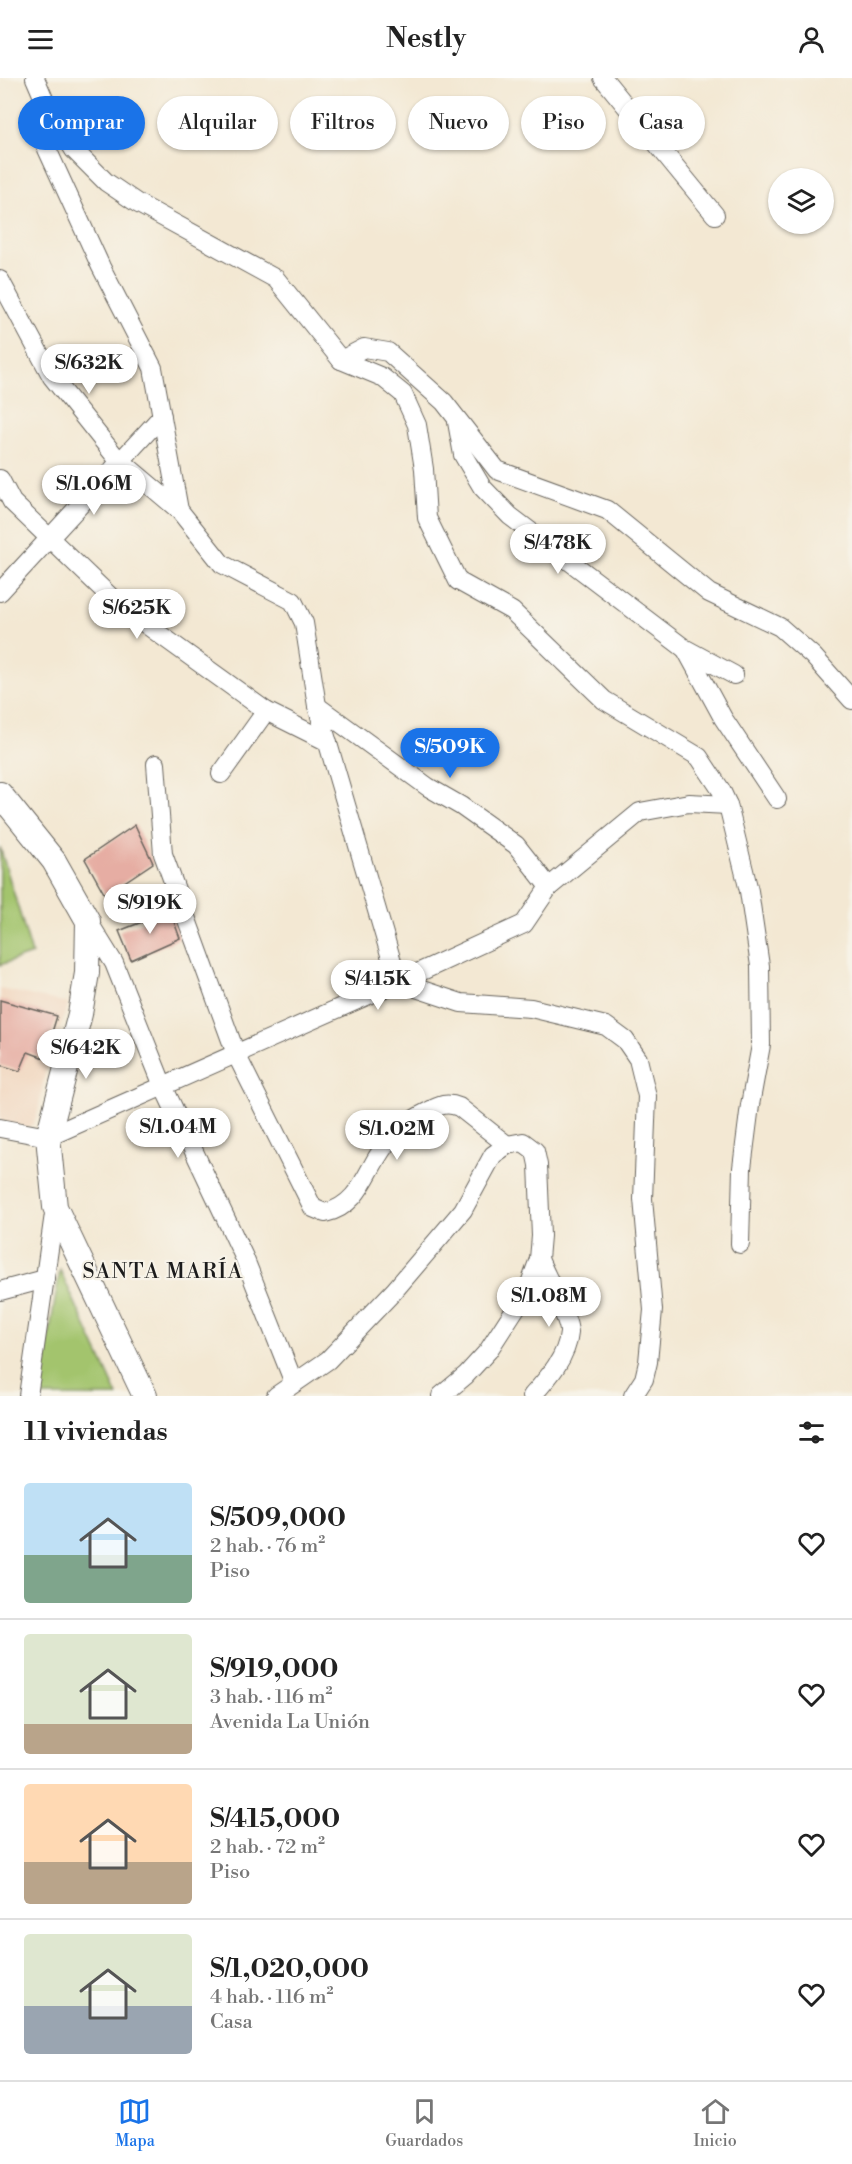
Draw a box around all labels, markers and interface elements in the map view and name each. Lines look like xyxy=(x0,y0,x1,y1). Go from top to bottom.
text: Nestly xyxy=(386,22,466,56)
icon: menu xyxy=(24,23,57,56)
icon: person xyxy=(795,23,828,56)
chip: Comprar xyxy=(18,96,145,150)
chip: Alquilar xyxy=(157,96,278,150)
chip: Filtros xyxy=(290,96,396,150)
chip: Nuevo xyxy=(408,96,509,150)
chip: Piso xyxy=(521,96,606,150)
chip: Casa xyxy=(618,96,705,150)
map controls xyxy=(768,168,834,234)
button: layers xyxy=(768,168,834,234)
pin: S/632K xyxy=(40,344,138,395)
text: S/632K xyxy=(55,351,123,376)
pin: S/1.06M xyxy=(39,465,149,516)
text: S/1.06M xyxy=(56,472,132,497)
pin: S/478K xyxy=(509,524,607,575)
text: S/478K xyxy=(524,531,592,556)
pin: S/625K xyxy=(88,589,186,640)
text: S/625K xyxy=(103,596,171,621)
pin: S/509K xyxy=(401,728,499,779)
text: S/509K xyxy=(415,735,485,760)
pin: S/919K xyxy=(101,884,199,935)
text: S/919K xyxy=(117,891,183,916)
pin: S/415K xyxy=(329,960,427,1011)
text: S/415K xyxy=(345,967,411,992)
pin: S/642K xyxy=(37,1029,135,1080)
text: S/642K xyxy=(51,1036,121,1061)
pin: S/1.04M xyxy=(123,1108,233,1159)
pin: S/1.02M xyxy=(342,1110,452,1161)
text: S/1.04M xyxy=(140,1115,216,1140)
text: S/1.02M xyxy=(359,1117,435,1142)
district label: SANTA MARÍA xyxy=(82,1257,244,1285)
pin: S/1.08M xyxy=(494,1277,604,1328)
text: S/1.08M xyxy=(511,1284,587,1309)
text: 11 viviendas xyxy=(24,1416,168,1448)
icon: filters xyxy=(795,1416,828,1449)
text: S/509,000 xyxy=(210,1502,346,1534)
icon: home xyxy=(72,1507,144,1579)
icon: heart xyxy=(795,1527,828,1560)
text: 2 hab. · 76 m² xyxy=(210,1534,325,1559)
text: Piso xyxy=(210,1559,250,1584)
text: S/919,000 xyxy=(210,1653,338,1685)
icon: home xyxy=(72,1658,144,1730)
icon: heart xyxy=(795,1678,828,1711)
text: 3 hab. · 116 m² xyxy=(210,1685,333,1710)
text: Avenida La Unión xyxy=(210,1710,370,1735)
text: S/415,000 xyxy=(210,1803,340,1835)
icon: home xyxy=(72,1808,144,1880)
icon: heart xyxy=(795,1828,828,1861)
text: 2 hab. · 72 m² xyxy=(210,1835,325,1860)
text: Piso xyxy=(210,1860,250,1885)
text: S/1,020,000 xyxy=(210,1953,369,1985)
icon: home xyxy=(72,1958,144,2030)
icon: heart xyxy=(795,1978,828,2011)
text: 4 hab. · 116 m² xyxy=(210,1985,333,2010)
text: Casa xyxy=(210,2010,253,2035)
tab: Mapa xyxy=(115,2095,155,2151)
tab: Guardados xyxy=(385,2095,463,2151)
tab: Inicio xyxy=(694,2095,737,2151)

